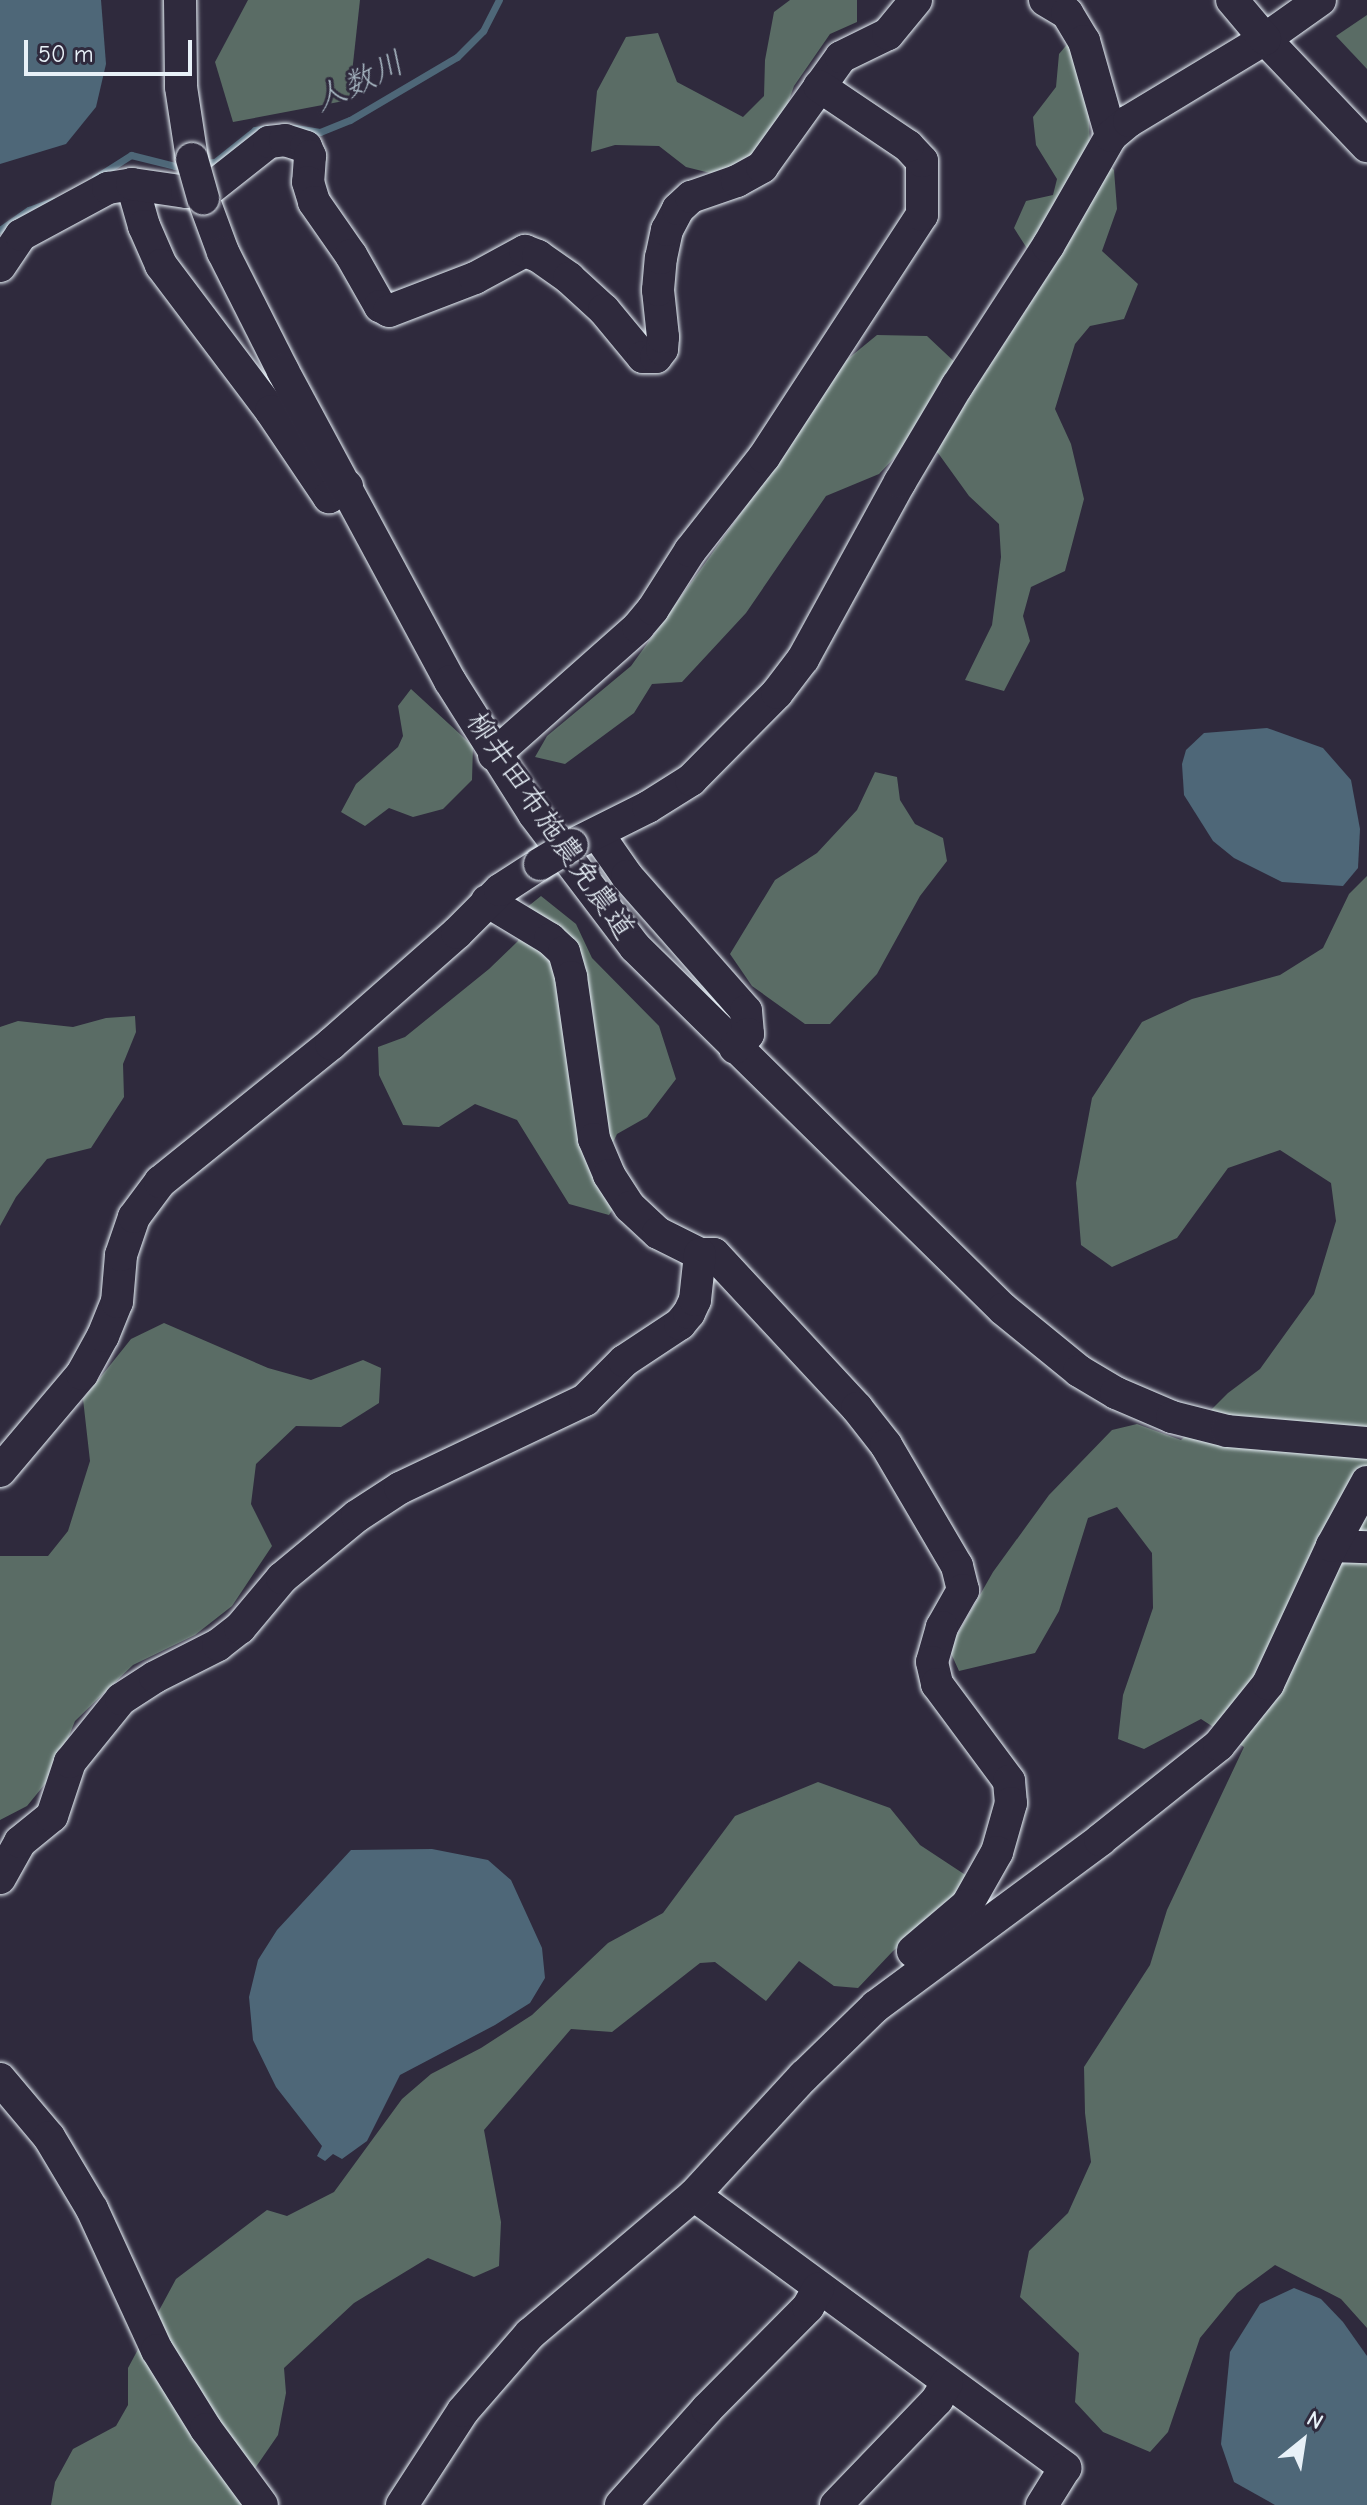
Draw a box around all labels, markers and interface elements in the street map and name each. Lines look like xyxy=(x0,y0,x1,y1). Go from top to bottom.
scale bar xyxy=(28,24,196,74)
text: 50 m xyxy=(38,40,94,68)
water label: 人数川 xyxy=(307,44,411,120)
street label: 柳井田布施農免農道 xyxy=(458,705,642,947)
north arrow xyxy=(1263,2401,1343,2481)
text: N xyxy=(1302,2405,1328,2435)

